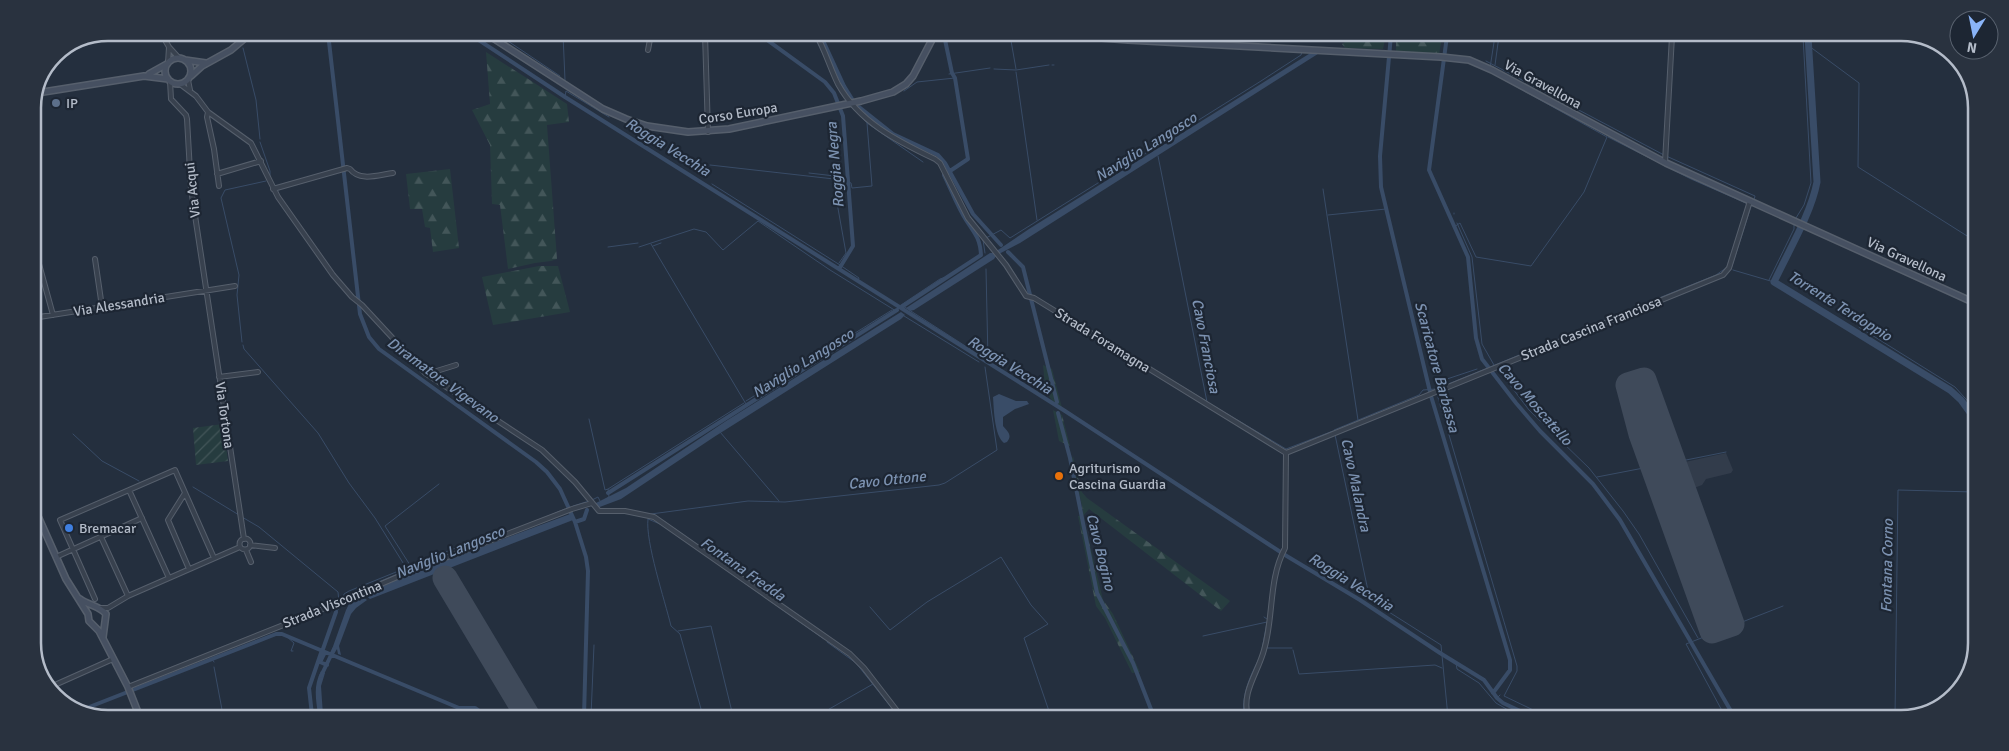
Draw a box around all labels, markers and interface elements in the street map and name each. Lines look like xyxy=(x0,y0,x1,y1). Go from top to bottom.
north arrow xyxy=(1949,10,1999,60)
text: N xyxy=(1966,38,1978,57)
street label: Via Gravellona xyxy=(1501,56,1585,113)
place label: IP xyxy=(66,95,78,112)
marker: IP xyxy=(50,97,62,109)
street label: Corso Europa xyxy=(698,99,779,128)
water label: Naviglio Langosco xyxy=(1092,108,1201,185)
water label: Roggia Vecchia xyxy=(622,114,714,180)
water label: Roggia Negra xyxy=(822,121,848,209)
street label: Via Acqui xyxy=(181,161,204,219)
street label: Via Gravellona xyxy=(1864,234,1949,285)
water label: Torrente Terdoppio xyxy=(1785,267,1896,346)
street label: Via Alessandria xyxy=(72,289,166,320)
street label: Strada Cascina Franciosa xyxy=(1518,292,1664,364)
water label: Cavo Franciosa xyxy=(1188,297,1224,395)
water label: Scaricatore Barbassa xyxy=(1411,300,1463,435)
street label: Strada Foramagna xyxy=(1052,304,1153,377)
water label: Naviglio Langosco xyxy=(749,324,858,401)
water label: Roggia Vecchia xyxy=(964,332,1056,398)
water label: Diramatore Vigevano xyxy=(384,333,503,427)
water label: Cavo Moscatello xyxy=(1494,359,1577,450)
street label: Via Tortona xyxy=(211,381,238,450)
water label: Cavo Malandra xyxy=(1337,437,1375,534)
place label: Agriturismo Cascina Guardia xyxy=(1069,460,1166,493)
water label: Cavo Ottone xyxy=(847,467,928,493)
marker: Agriturismo Cascina Guardia xyxy=(1053,470,1065,482)
water label: Cavo Bogino xyxy=(1083,512,1120,594)
water label: Fontana Corno xyxy=(1877,518,1897,613)
place label: Bremacar xyxy=(79,520,137,537)
water label: Naviglio Langosco xyxy=(393,521,508,582)
marker: Bremacar xyxy=(63,522,75,534)
water label: Fontana Fredda xyxy=(697,533,789,605)
water label: Roggia Vecchia xyxy=(1305,549,1397,615)
street label: Strada Viscontina xyxy=(280,577,384,632)

